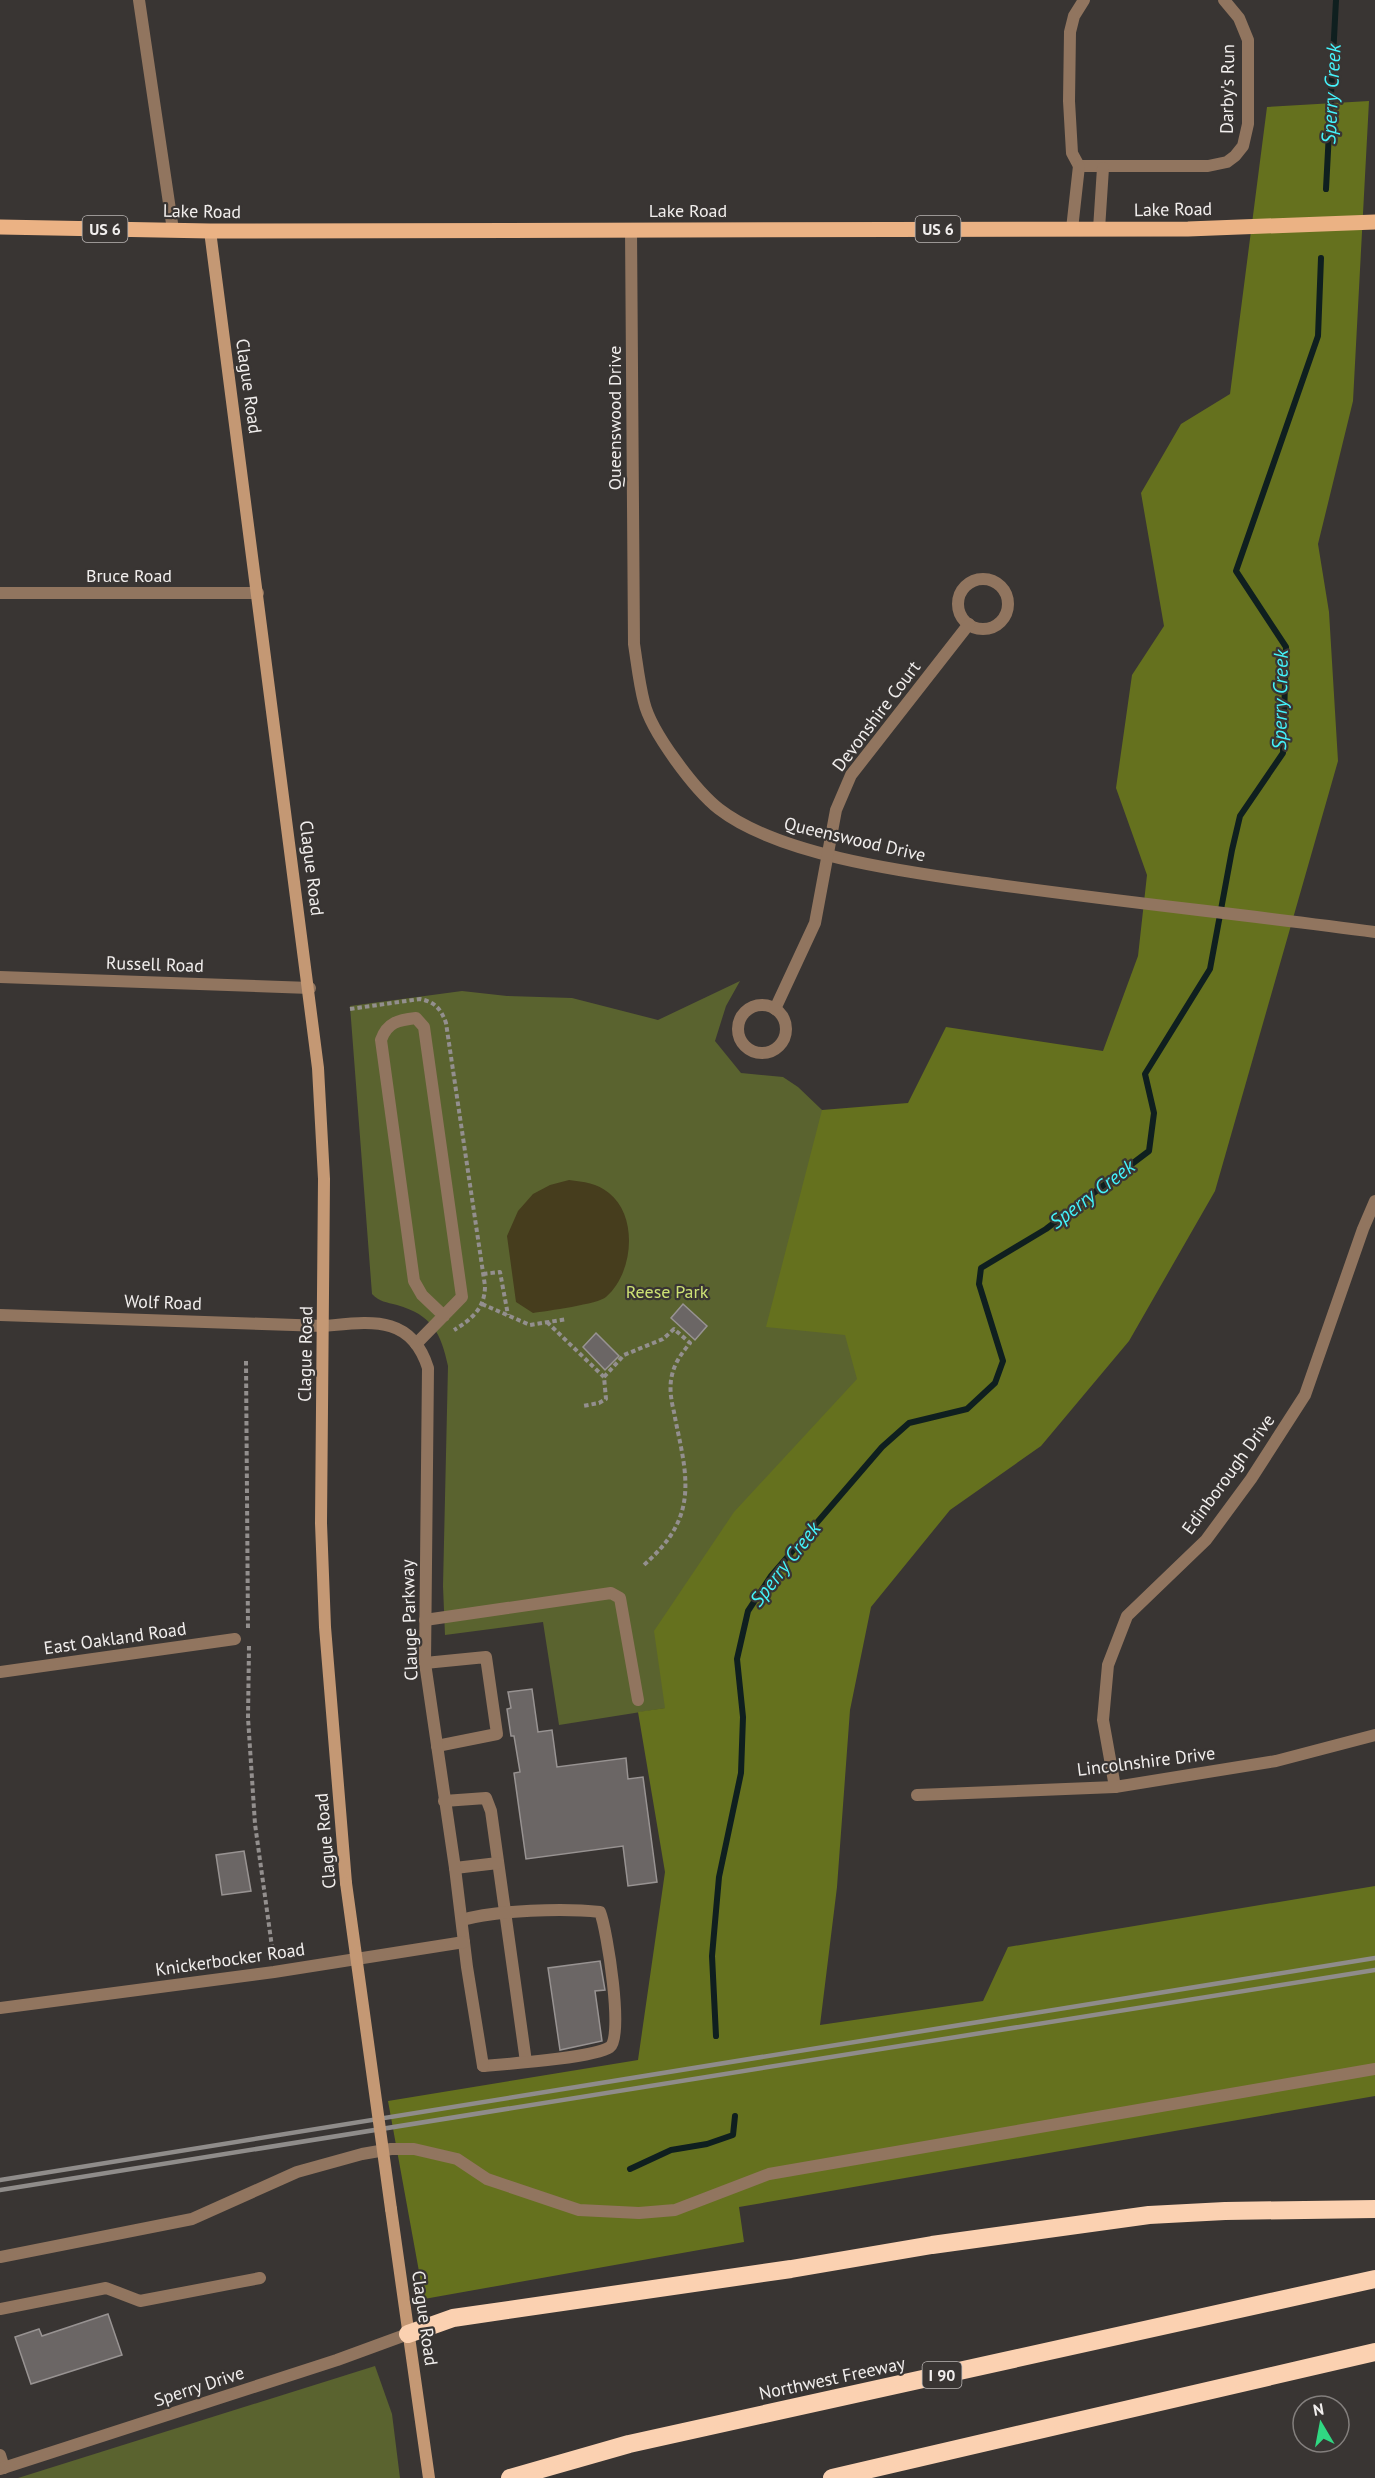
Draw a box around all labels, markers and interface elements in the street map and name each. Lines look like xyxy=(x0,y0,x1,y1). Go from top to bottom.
water label: Sperry Creek xyxy=(1315,42,1347,145)
street label: Darby's Run xyxy=(1215,44,1239,134)
street label: Lake Road xyxy=(1134,197,1212,221)
street label: Lake Road xyxy=(163,199,241,223)
street label: Lake Road xyxy=(649,199,727,222)
road number: US 6 xyxy=(82,216,128,242)
road number: US 6 xyxy=(916,216,960,242)
street label: Clague Road xyxy=(231,337,267,435)
street label: Queenswood Drive xyxy=(603,346,626,490)
street label: Bruce Road xyxy=(86,564,172,587)
water label: Sperry Creek xyxy=(1266,649,1294,750)
street label: Devonshire Court xyxy=(827,656,925,776)
street label: Queenswood Drive xyxy=(782,812,928,866)
street label: Clague Road xyxy=(295,819,329,917)
street label: Russell Road xyxy=(106,951,204,977)
water label: Sperry Creek xyxy=(1044,1153,1141,1235)
park label: Reese Park xyxy=(626,1280,709,1303)
street label: Wolf Road xyxy=(124,1289,202,1315)
street label: Clague Road xyxy=(293,1306,317,1402)
street label: Edinborough Drive xyxy=(1177,1409,1279,1539)
water label: Sperry Creek xyxy=(744,1516,827,1612)
street label: Clauge Parkway xyxy=(395,1558,423,1681)
street label: East Oakland Road xyxy=(42,1617,188,1659)
street label: Lincolnshire Drive xyxy=(1076,1741,1216,1781)
street label: Clague Road xyxy=(309,1792,341,1890)
street label: Knickerbocker Road xyxy=(154,1937,306,1981)
street label: Clague Road xyxy=(407,2269,443,2367)
street label: Northwest Freeway xyxy=(757,2351,908,2405)
street label: Sperry Drive xyxy=(151,2361,247,2411)
road number: I 90 xyxy=(922,2362,962,2388)
north arrow xyxy=(1291,2394,1351,2454)
text: N xyxy=(1311,2398,1325,2420)

